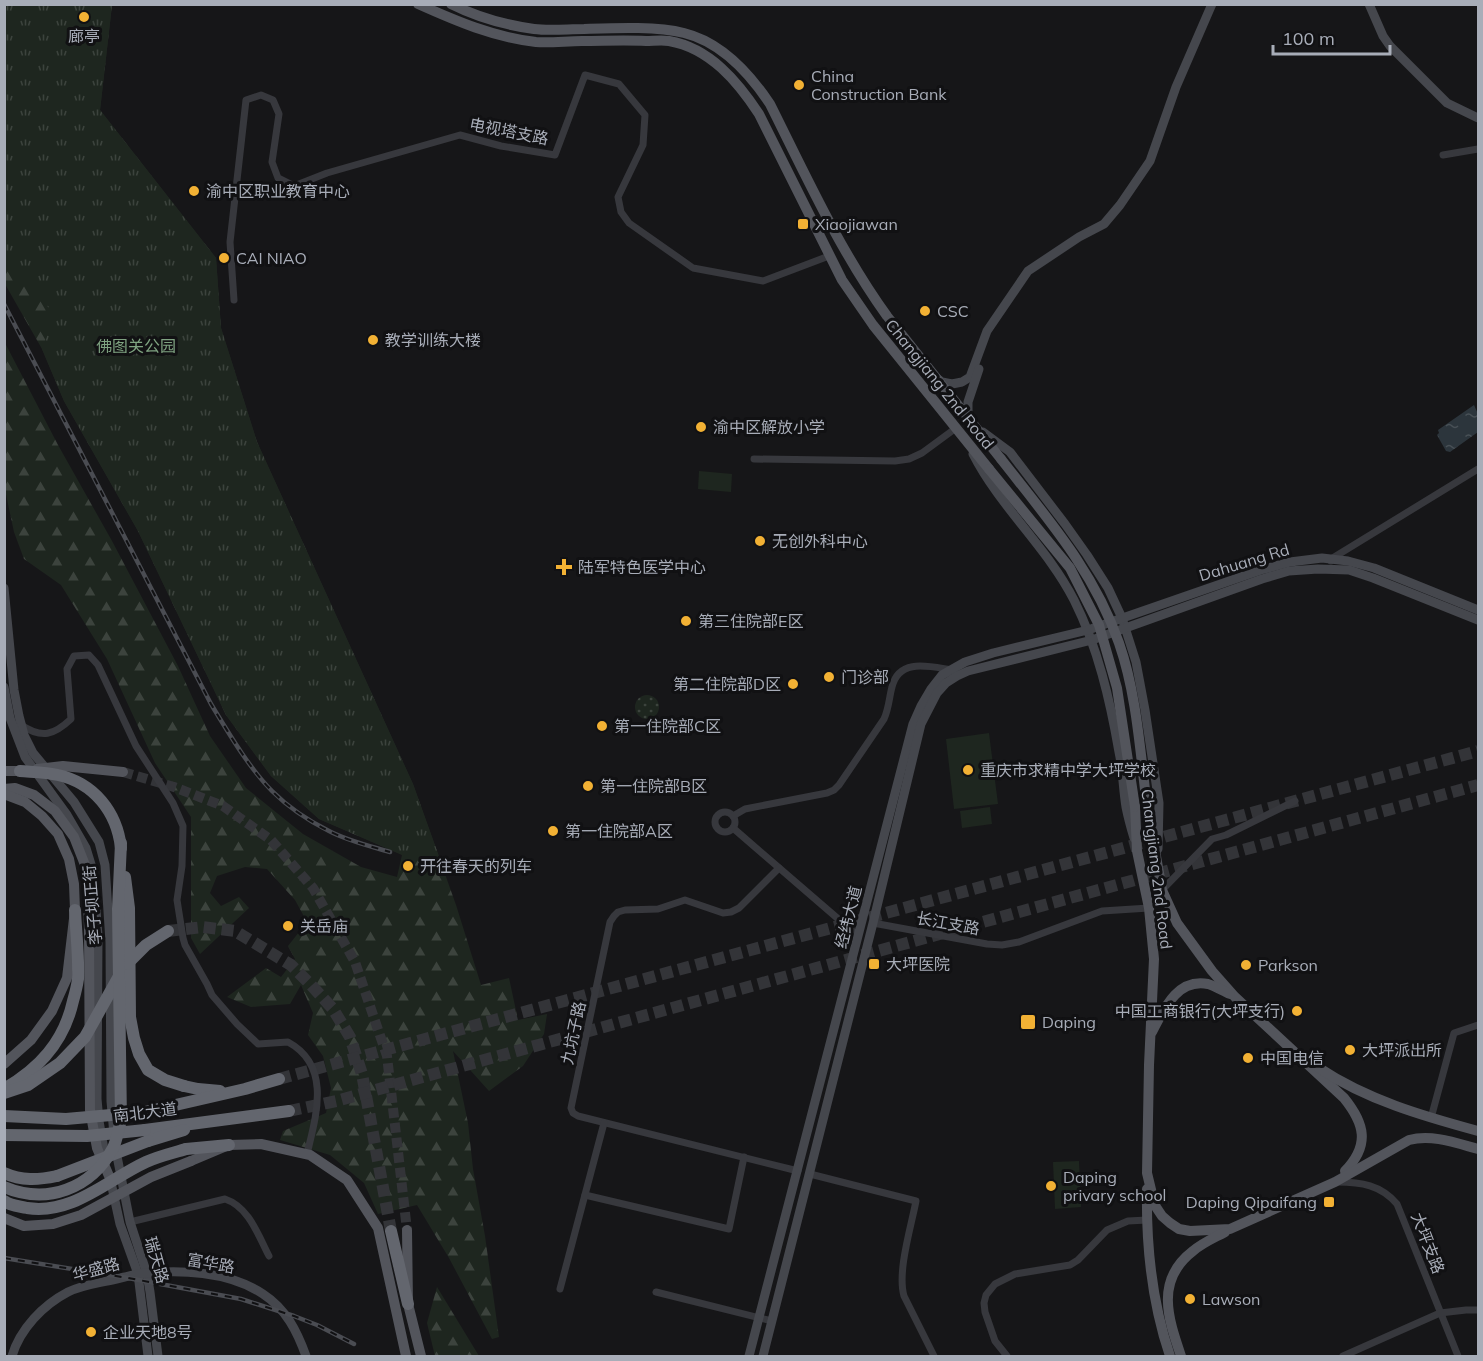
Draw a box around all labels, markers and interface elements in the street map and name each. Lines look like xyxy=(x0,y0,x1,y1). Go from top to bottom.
marker: 廊亭 xyxy=(77,10,91,24)
scale bar xyxy=(1273,18,1390,56)
place label: 廊亭 xyxy=(68,26,100,46)
text: 100 m xyxy=(1282,27,1335,50)
place label: China Construction Bank xyxy=(811,66,947,104)
marker: China Construction Bank xyxy=(792,78,806,92)
street label: 电视塔支路 xyxy=(468,114,550,148)
place label: 渝中区职业教育中心 xyxy=(206,181,350,201)
marker: 渝中区职业教育中心 xyxy=(187,184,201,198)
place label: Xiaojiawan xyxy=(815,214,898,234)
marker: Xiaojiawan xyxy=(796,217,810,231)
place label: CAI NIAO xyxy=(236,248,307,268)
marker: CAI NIAO xyxy=(217,251,231,265)
place label: CSC xyxy=(937,301,969,321)
marker: CSC xyxy=(918,304,932,318)
street label: Changjiang 2nd Road xyxy=(881,315,999,453)
place label: 教学训练大楼 xyxy=(385,330,481,350)
marker: 教学训练大楼 xyxy=(366,333,380,347)
park label: 佛图关公园 xyxy=(96,336,176,356)
place label: 渝中区解放小学 xyxy=(713,417,825,437)
marker: 渝中区解放小学 xyxy=(694,420,708,434)
place label: 无创外科中心 xyxy=(772,531,868,551)
marker: 无创外科中心 xyxy=(753,534,767,548)
street label: Dahuang Rd xyxy=(1196,539,1292,585)
place label: 陆军特色医学中心 xyxy=(578,557,706,577)
marker: 陆军特色医学中心 xyxy=(555,558,573,576)
place label: 第三住院部E区 xyxy=(698,611,803,631)
marker: 第三住院部E区 xyxy=(679,614,693,628)
place label: 门诊部 xyxy=(841,667,889,687)
marker: 门诊部 xyxy=(822,670,836,684)
place label: 第二住院部D区 xyxy=(673,674,781,694)
marker: 第二住院部D区 xyxy=(786,677,800,691)
place label: 第一住院部C区 xyxy=(614,716,721,736)
marker: 第一住院部C区 xyxy=(595,719,609,733)
place label: 重庆市求精中学大坪学校 xyxy=(980,760,1156,780)
marker: 重庆市求精中学大坪学校 xyxy=(961,763,975,777)
place label: 第一住院部B区 xyxy=(600,776,707,796)
marker: 第一住院部B区 xyxy=(581,779,595,793)
street label: Changjiang 2nd Road xyxy=(1137,788,1177,950)
place label: 第一住院部A区 xyxy=(565,821,673,841)
marker: 第一住院部A区 xyxy=(546,824,560,838)
place label: 开往春天的列车 xyxy=(420,856,532,876)
marker: 开往春天的列车 xyxy=(401,859,415,873)
street label: 李子坝正街 xyxy=(79,864,105,946)
street label: 经纬大道 xyxy=(831,884,865,950)
street label: 长江支路 xyxy=(915,908,981,938)
place label: 关岳庙 xyxy=(300,916,348,936)
marker: 关岳庙 xyxy=(281,919,295,933)
place label: 大坪医院 xyxy=(886,954,950,974)
place label: Parkson xyxy=(1258,955,1318,975)
marker: 大坪医院 xyxy=(867,957,881,971)
marker: Parkson xyxy=(1239,958,1253,972)
street label: 九坑子路 xyxy=(557,1000,589,1066)
place label: 中国工商银行(大坪支行) xyxy=(1115,1001,1285,1021)
marker: 中国工商银行(大坪支行) xyxy=(1290,1004,1304,1018)
place label: Daping xyxy=(1042,1012,1096,1032)
marker: Daping xyxy=(1019,1013,1037,1031)
place label: 大坪派出所 xyxy=(1362,1040,1442,1060)
marker: 大坪派出所 xyxy=(1343,1043,1357,1057)
place label: 中国电信 xyxy=(1260,1048,1324,1068)
marker: 中国电信 xyxy=(1241,1051,1255,1065)
street label: 南北大道 xyxy=(112,1098,178,1126)
place label: Daping privary school xyxy=(1063,1167,1166,1205)
marker: Daping privary school xyxy=(1044,1179,1058,1193)
place label: Daping Qipaifang xyxy=(1186,1192,1317,1212)
marker: Daping Qipaifang xyxy=(1322,1195,1336,1209)
street label: 大坪支路 xyxy=(1407,1210,1449,1276)
street label: 瑞天路 xyxy=(141,1234,173,1286)
street label: 富华路 xyxy=(186,1249,236,1277)
street label: 华盛路 xyxy=(70,1253,122,1285)
place label: Lawson xyxy=(1202,1289,1260,1309)
marker: Lawson xyxy=(1183,1292,1197,1306)
place label: 企业天地8号 xyxy=(103,1322,193,1342)
marker: 企业天地8号 xyxy=(84,1325,98,1339)

